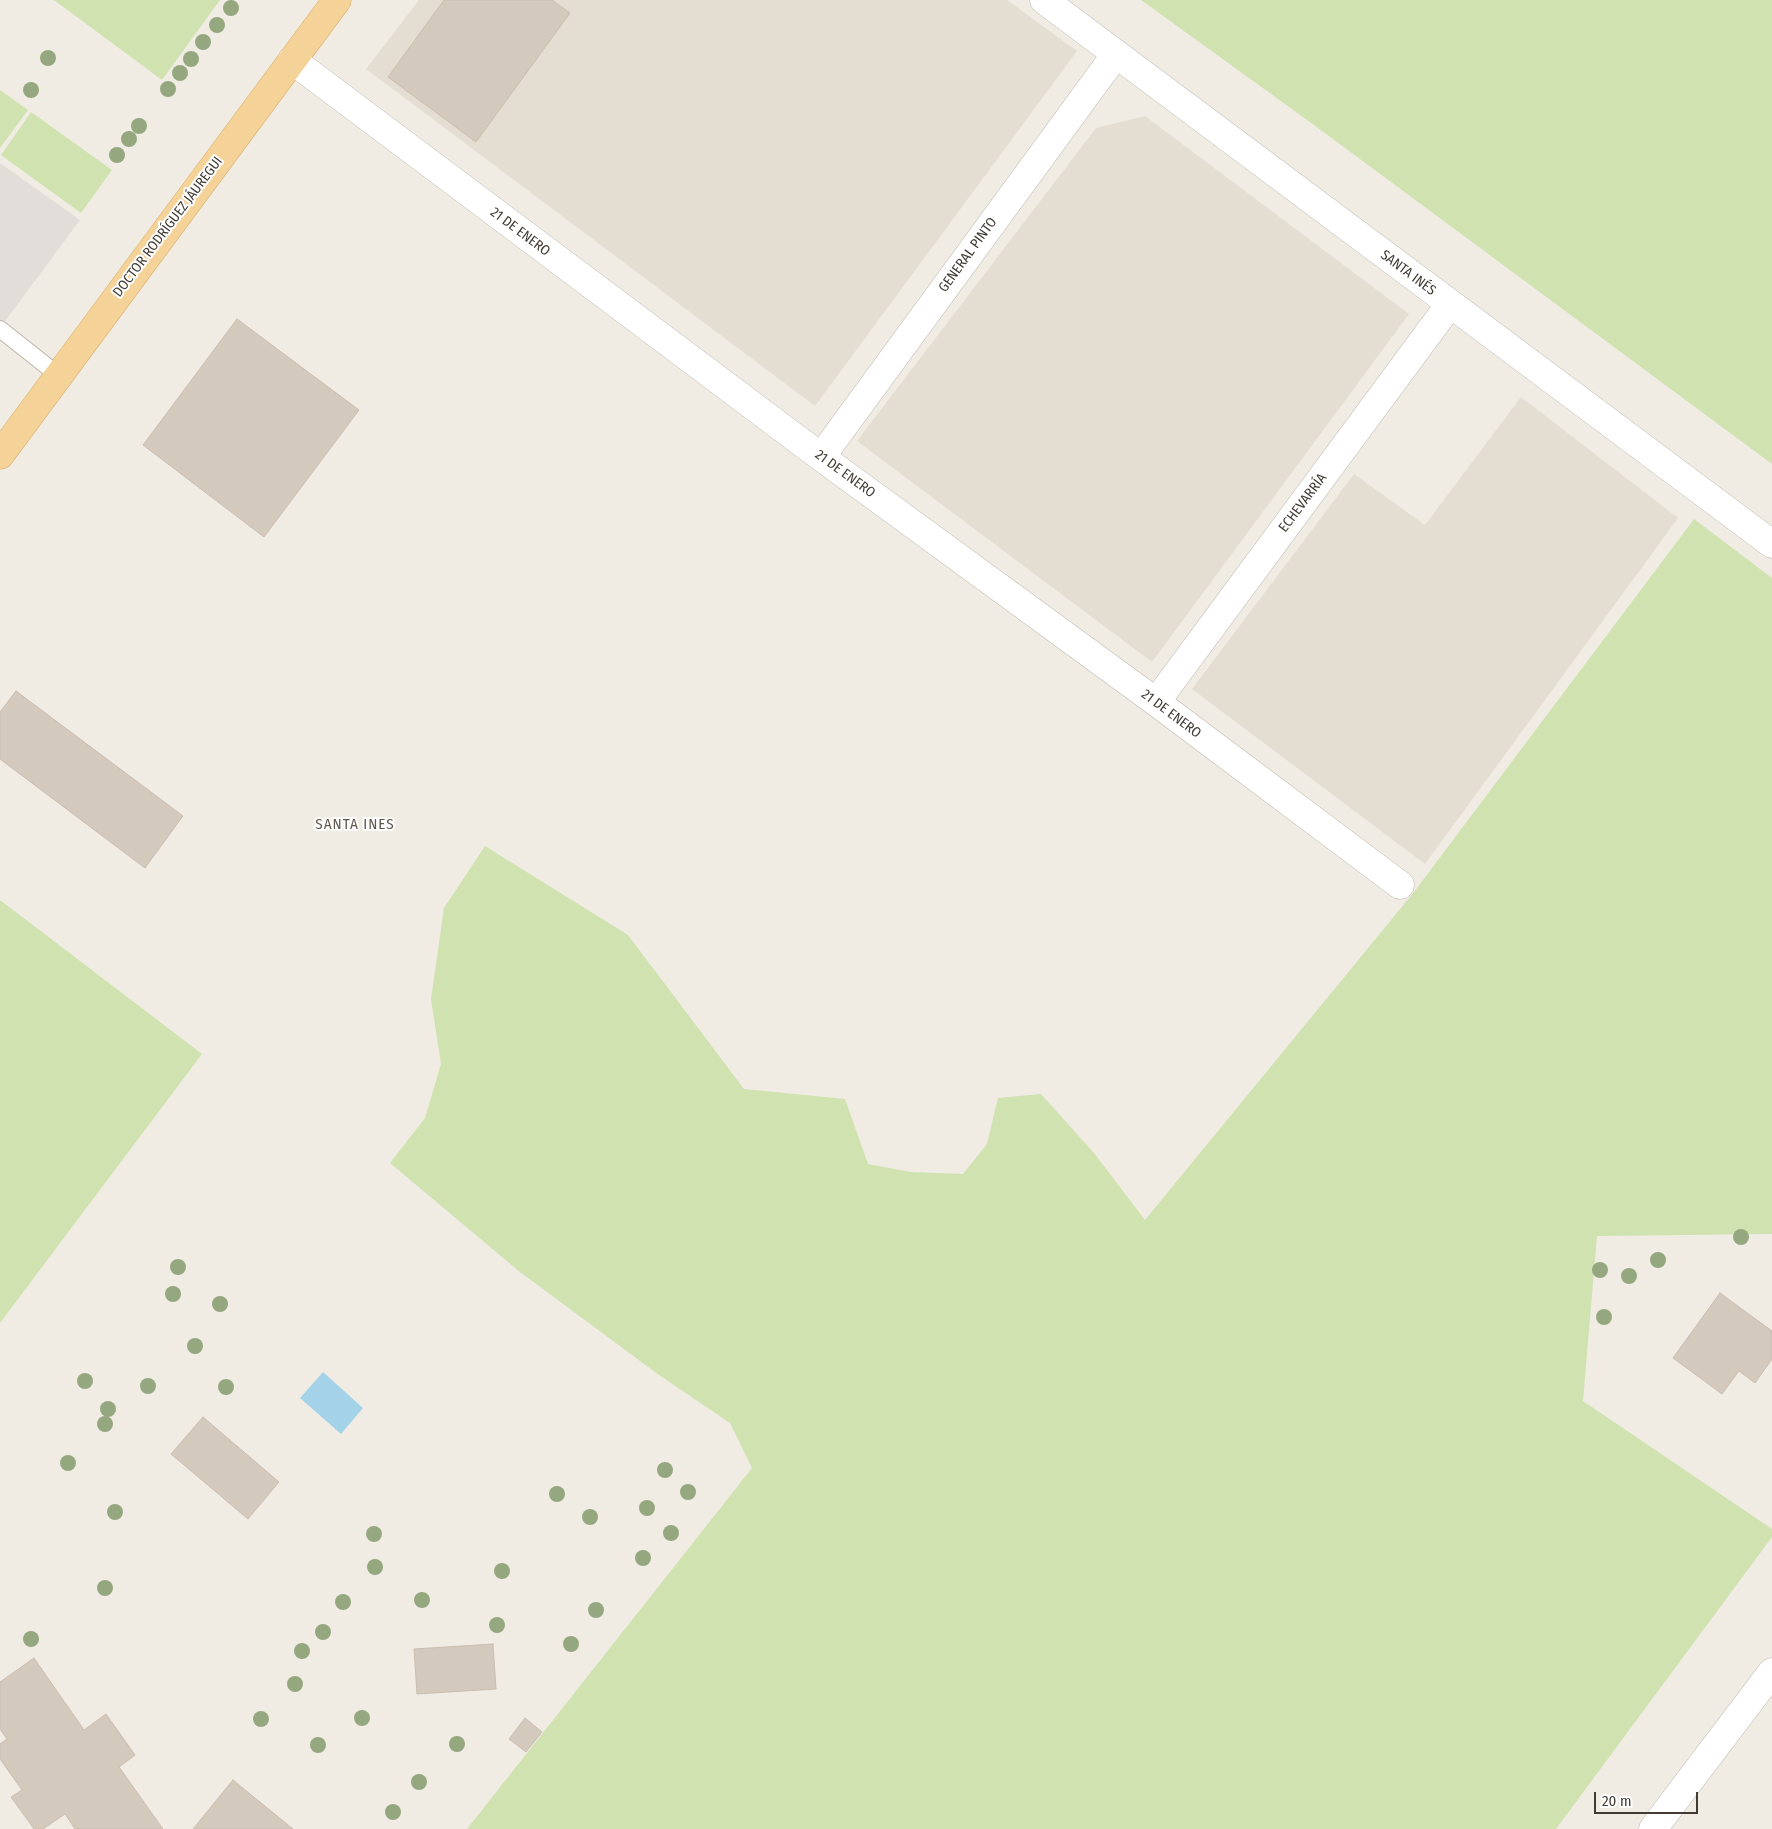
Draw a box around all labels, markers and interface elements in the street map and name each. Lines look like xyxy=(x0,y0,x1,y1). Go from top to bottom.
street label: DOCTOR RODRÍGUEZ JÁUREGUI xyxy=(110,154,226,300)
street label: 21 DE ENERO xyxy=(487,204,553,260)
street label: GENERAL PINTO xyxy=(935,214,1001,296)
street label: SANTA INÉS xyxy=(1377,247,1439,299)
street label: 21 DE ENERO xyxy=(812,446,878,502)
street label: ECHEVARRÍA xyxy=(1275,470,1331,536)
street label: 21 DE ENERO xyxy=(1138,686,1204,742)
district label: SANTA INES xyxy=(314,816,396,834)
scale bar xyxy=(1597,1782,1701,1814)
text: 20 m xyxy=(1602,1792,1632,1810)

